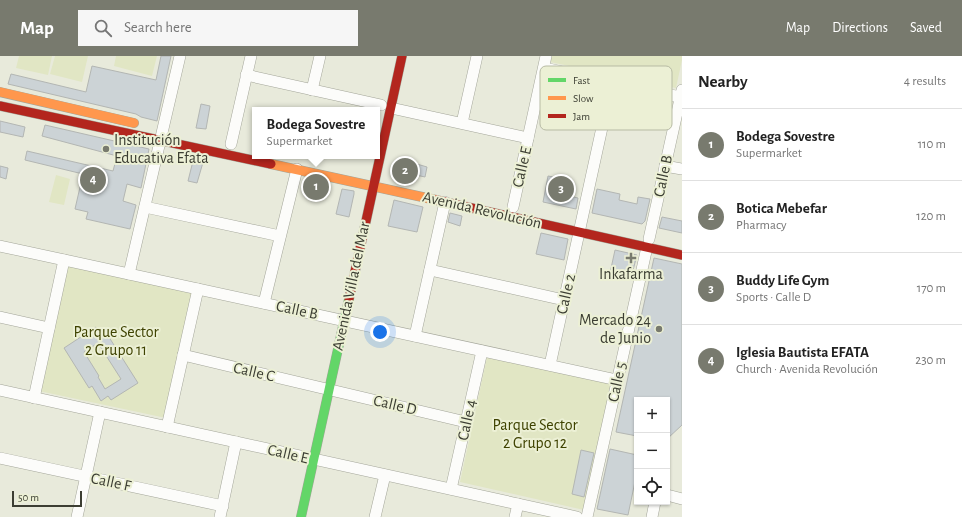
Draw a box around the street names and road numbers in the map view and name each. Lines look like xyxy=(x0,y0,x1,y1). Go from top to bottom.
street label: Calle E xyxy=(510,145,535,189)
street label: Calle B xyxy=(651,154,675,198)
street label: Avenida Revolución xyxy=(421,189,543,231)
street label: Avenida Villa del Mar xyxy=(330,219,373,352)
street label: Calle 2 xyxy=(554,272,578,316)
street label: Calle B xyxy=(275,298,319,322)
street label: Calle C xyxy=(232,359,276,385)
street label: Calle 5 xyxy=(605,361,629,403)
street label: Calle D xyxy=(372,392,418,418)
street label: Calle 4 xyxy=(455,398,479,442)
street label: Calle E xyxy=(266,442,310,467)
street label: Calle F xyxy=(89,470,134,494)

